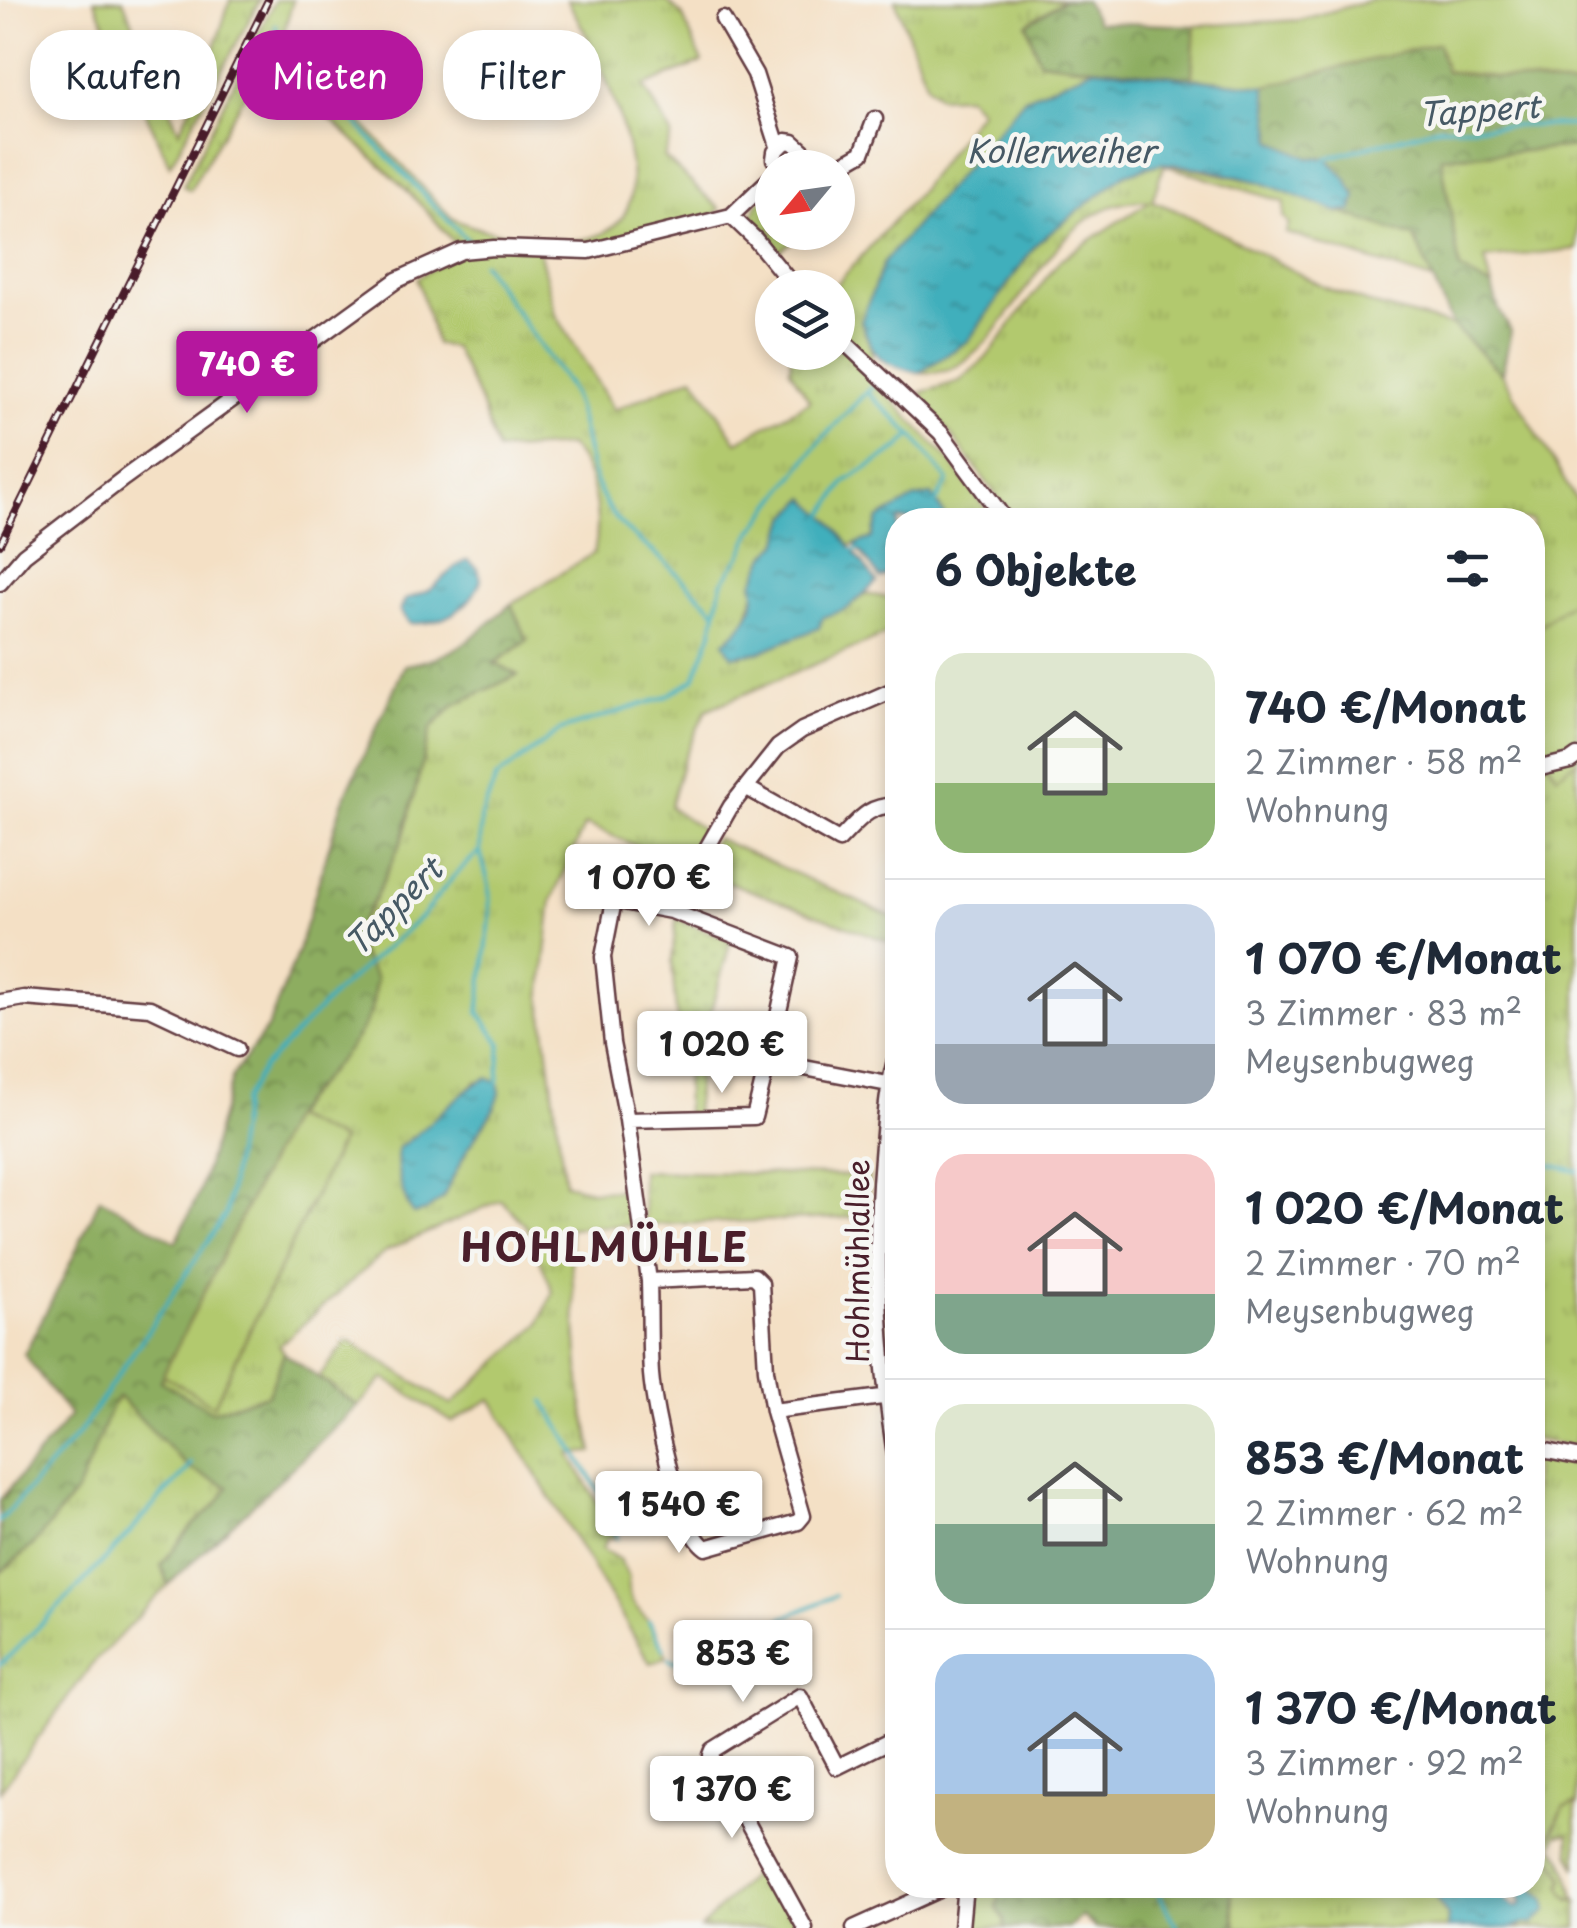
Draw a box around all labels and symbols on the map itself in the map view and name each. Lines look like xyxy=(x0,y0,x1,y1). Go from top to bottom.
water label: Tappert xyxy=(1417,81,1545,137)
water label: Kollerweiher xyxy=(967,126,1160,174)
north arrow xyxy=(755,150,855,250)
pin: 740 € xyxy=(177,331,317,416)
water label: Tappert xyxy=(333,844,455,966)
pin: 1 070 € xyxy=(557,844,741,929)
pin: 1 020 € xyxy=(630,1011,814,1096)
street label: Hohlmühlallee xyxy=(834,1159,879,1363)
district label: HOHLMÜHLE xyxy=(461,1215,749,1276)
pin: 1 540 € xyxy=(587,1471,771,1556)
pin: 853 € xyxy=(673,1620,813,1705)
pin: 1 370 € xyxy=(640,1756,824,1841)

